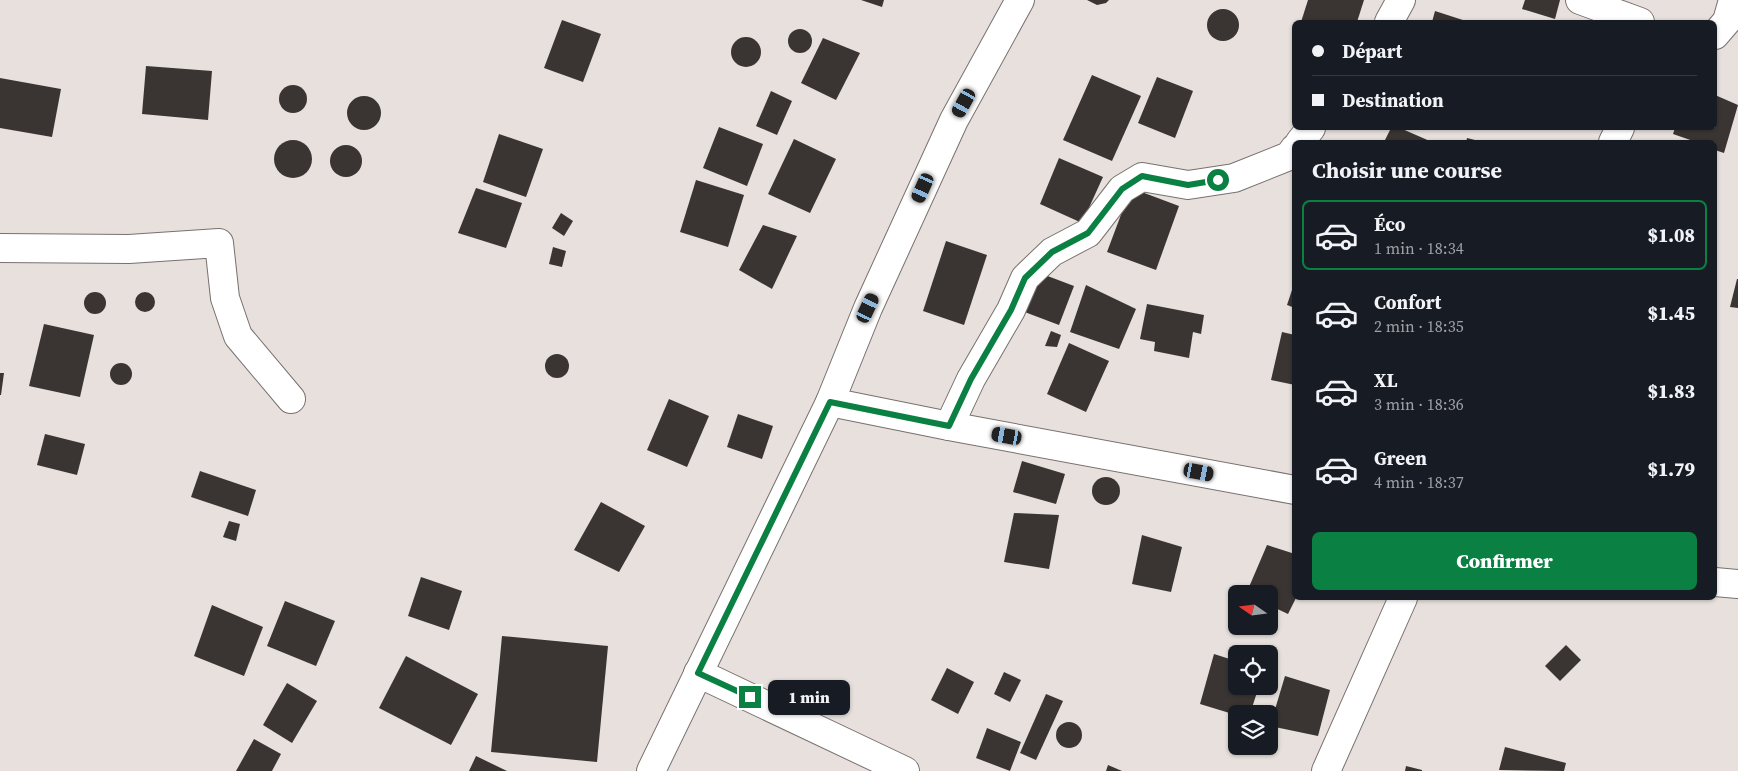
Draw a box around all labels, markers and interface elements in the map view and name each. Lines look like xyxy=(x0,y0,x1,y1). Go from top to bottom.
text: Départ xyxy=(1342,38,1402,64)
car xyxy=(950,86,977,120)
text: Destination xyxy=(1342,87,1444,113)
text: Choisir une course xyxy=(1312,155,1502,185)
route start xyxy=(1207,169,1229,191)
car xyxy=(910,171,935,205)
text: Éco xyxy=(1374,211,1406,237)
icon: car xyxy=(1314,213,1359,258)
text: $1.08 xyxy=(1647,222,1695,248)
text: 1 min · 18:34 xyxy=(1374,237,1464,259)
text: Confort xyxy=(1374,289,1441,315)
car xyxy=(854,291,881,325)
icon: car xyxy=(1314,291,1359,336)
text: $1.45 xyxy=(1647,300,1695,326)
text: 2 min · 18:35 xyxy=(1374,315,1464,337)
text: XL xyxy=(1374,367,1397,393)
icon: car xyxy=(1314,369,1359,414)
text: $1.83 xyxy=(1647,378,1695,404)
text: 3 min · 18:36 xyxy=(1374,393,1464,415)
car xyxy=(990,426,1023,446)
text: Green xyxy=(1374,445,1427,471)
icon: car xyxy=(1314,447,1359,492)
text: $1.79 xyxy=(1647,456,1695,482)
car xyxy=(1182,462,1215,482)
text: 4 min · 18:37 xyxy=(1374,471,1464,493)
button: Confirmer xyxy=(1312,532,1697,590)
north arrow xyxy=(1228,585,1278,635)
map controls xyxy=(1228,585,1278,755)
button: locate xyxy=(1228,645,1278,695)
callout: 1 min xyxy=(768,680,850,714)
route end xyxy=(739,686,761,708)
text: 1 min xyxy=(788,686,830,708)
button: layers xyxy=(1228,705,1278,755)

